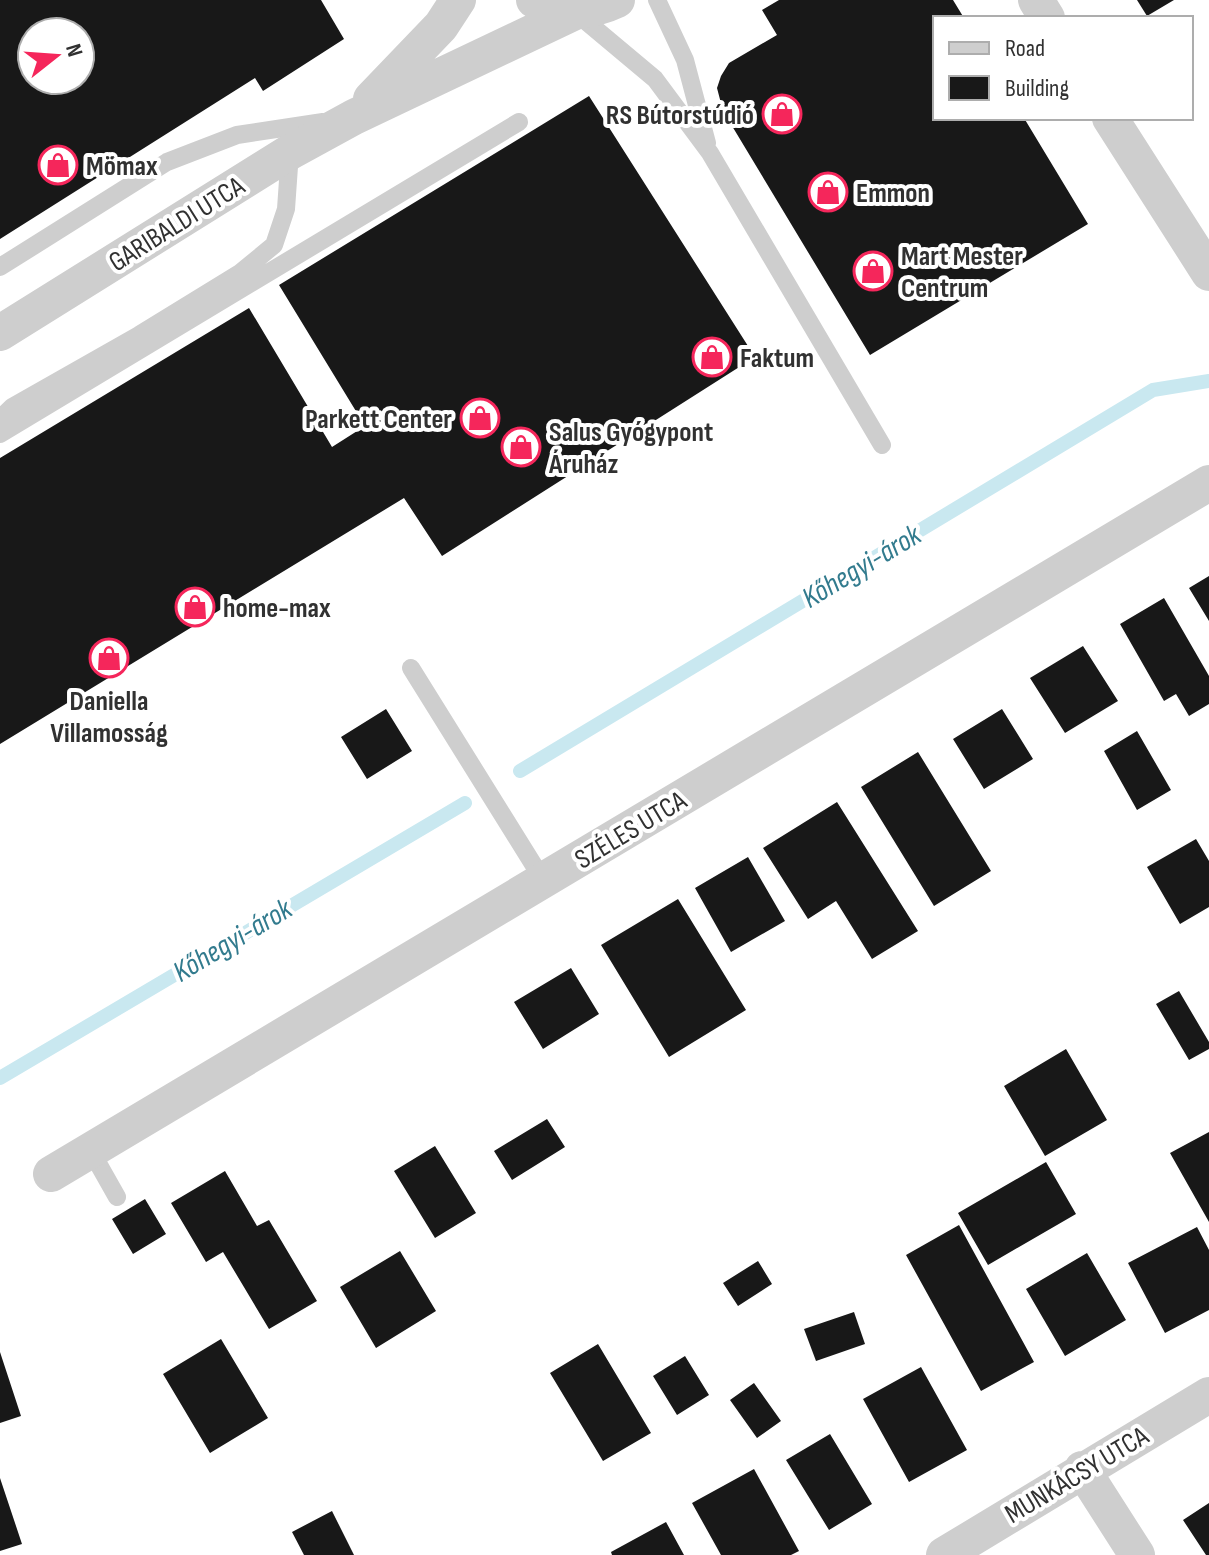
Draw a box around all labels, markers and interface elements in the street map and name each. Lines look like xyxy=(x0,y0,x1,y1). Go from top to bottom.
north arrow xyxy=(16,16,96,96)
legend xyxy=(933,16,1193,120)
text: Road xyxy=(1005,34,1045,63)
text: N xyxy=(59,41,88,60)
text: Building xyxy=(1005,74,1069,103)
shop icon: RS Bútorstúdió xyxy=(761,93,803,135)
place label: RS Bútorstúdió xyxy=(606,99,754,132)
shop icon: Mömax xyxy=(37,144,79,186)
place label: Mömax xyxy=(86,150,158,183)
street label: GARIBALDI UTCA xyxy=(103,169,252,279)
shop icon: Emmon xyxy=(807,171,849,213)
place label: Emmon xyxy=(856,177,930,210)
place label: Mart Mester Centrum xyxy=(901,240,1023,305)
shop icon: Mart Mester Centrum xyxy=(852,250,894,292)
shop icon: Faktum xyxy=(691,336,733,378)
place label: Faktum xyxy=(740,342,814,375)
shop icon: Parkett Center xyxy=(459,397,501,439)
place label: Parkett Center xyxy=(305,403,452,436)
place label: Salus Gyógypont Áruház xyxy=(548,416,713,481)
shop icon: Salus Gyógypont Áruház xyxy=(500,426,542,468)
water label: Kőhegyi-árok xyxy=(795,517,928,616)
shop icon: home-max xyxy=(174,586,216,628)
place label: home-max xyxy=(223,592,331,625)
shop icon: Daniella Villamosság xyxy=(88,637,130,679)
place label: Daniella Villamosság xyxy=(50,685,168,750)
street label: SZÉLES UTCA xyxy=(569,784,693,876)
water label: Kőhegyi-árok xyxy=(166,891,299,990)
street label: MUNKÁCSY UTCA xyxy=(999,1419,1155,1531)

